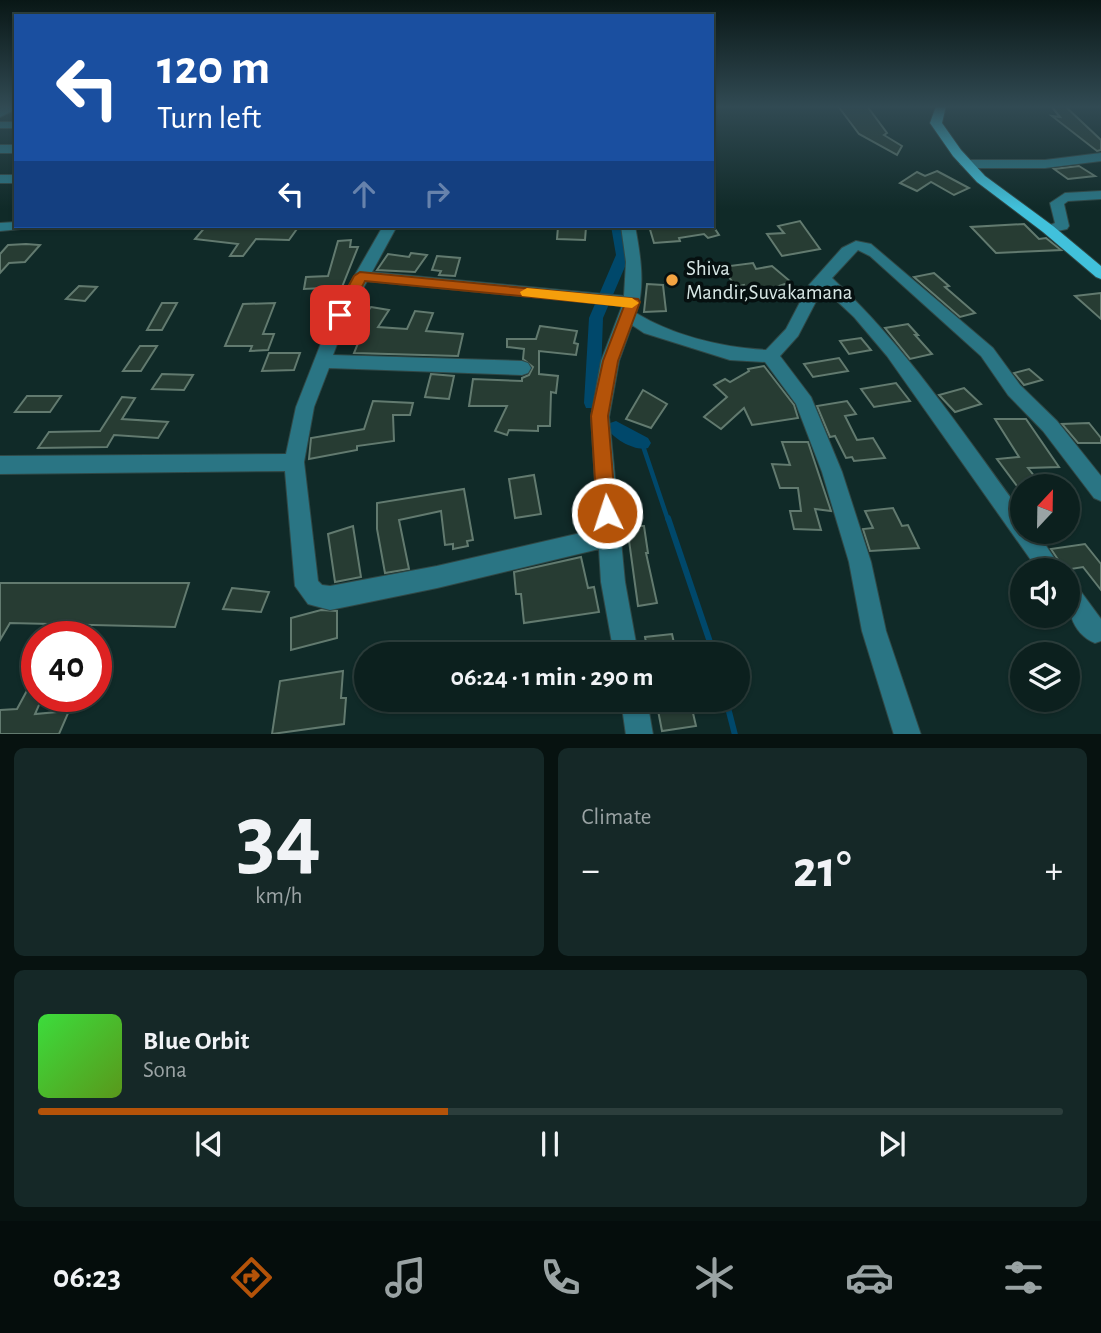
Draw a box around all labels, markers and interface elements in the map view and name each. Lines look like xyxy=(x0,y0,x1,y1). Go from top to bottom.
icon: left xyxy=(42,42,133,133)
text: 120 m xyxy=(157,44,270,93)
text: Turn left xyxy=(157,102,261,134)
icon: left xyxy=(272,175,310,213)
icon: ahead xyxy=(345,175,383,213)
icon: right xyxy=(418,175,456,213)
place label: Shiva Mandir,Suvakamana xyxy=(686,258,853,303)
marker: Shiva Mandir,Suvakamana xyxy=(664,272,680,288)
pin xyxy=(310,285,370,345)
icon: arrive xyxy=(321,296,359,334)
north arrow xyxy=(1010,474,1080,544)
map controls xyxy=(1010,474,1080,712)
position arrow xyxy=(570,476,644,550)
button: sound xyxy=(1010,558,1080,628)
speed limit sign: 40 xyxy=(21,621,112,712)
button: layers xyxy=(1010,642,1080,712)
text: 06:24 · 1 min · 290 m xyxy=(450,664,654,690)
text: 34 xyxy=(236,792,321,883)
text: Climate xyxy=(582,806,651,829)
text: 21° xyxy=(793,844,851,896)
text: − xyxy=(582,852,600,890)
text: + xyxy=(1045,852,1063,890)
text: km/h xyxy=(255,885,302,908)
text: Blue Orbit xyxy=(143,1028,249,1054)
text: Sona xyxy=(143,1059,187,1082)
icon: previous xyxy=(190,1125,228,1163)
icon: pause xyxy=(531,1125,569,1163)
icon: next xyxy=(873,1125,911,1163)
icon: directions xyxy=(227,1253,276,1302)
icon: music xyxy=(381,1253,430,1302)
icon: phone xyxy=(536,1253,585,1302)
icon: climate xyxy=(690,1253,739,1302)
icon: car xyxy=(845,1253,894,1302)
icon: filters xyxy=(999,1253,1048,1302)
text: 06:23 xyxy=(53,1261,121,1293)

